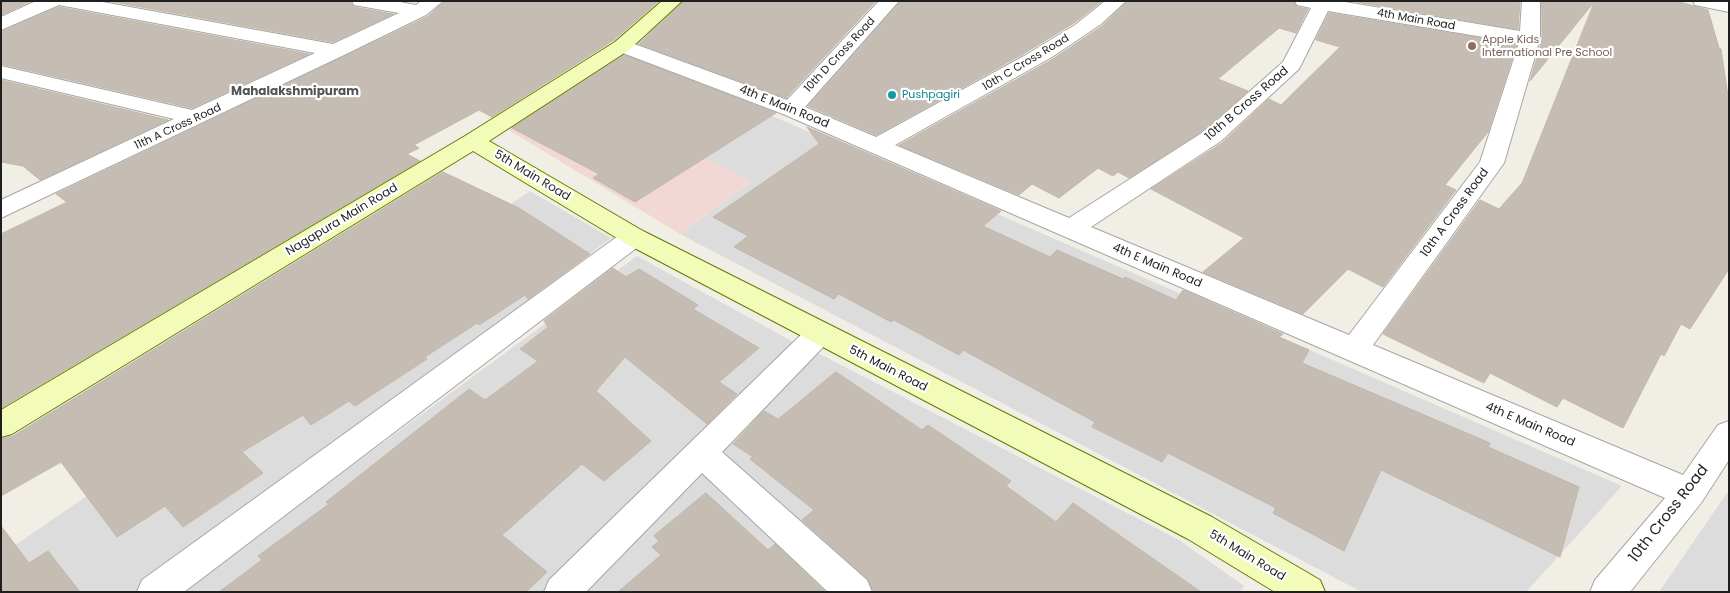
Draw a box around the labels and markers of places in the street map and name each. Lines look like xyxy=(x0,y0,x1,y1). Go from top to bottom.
place label: Apple Kids International Pre School xyxy=(1482,33,1612,59)
marker: Apple Kids International Pre School xyxy=(1466,40,1478,52)
place label: Pushpagiri xyxy=(902,88,960,102)
marker: Pushpagiri xyxy=(886,89,898,101)

